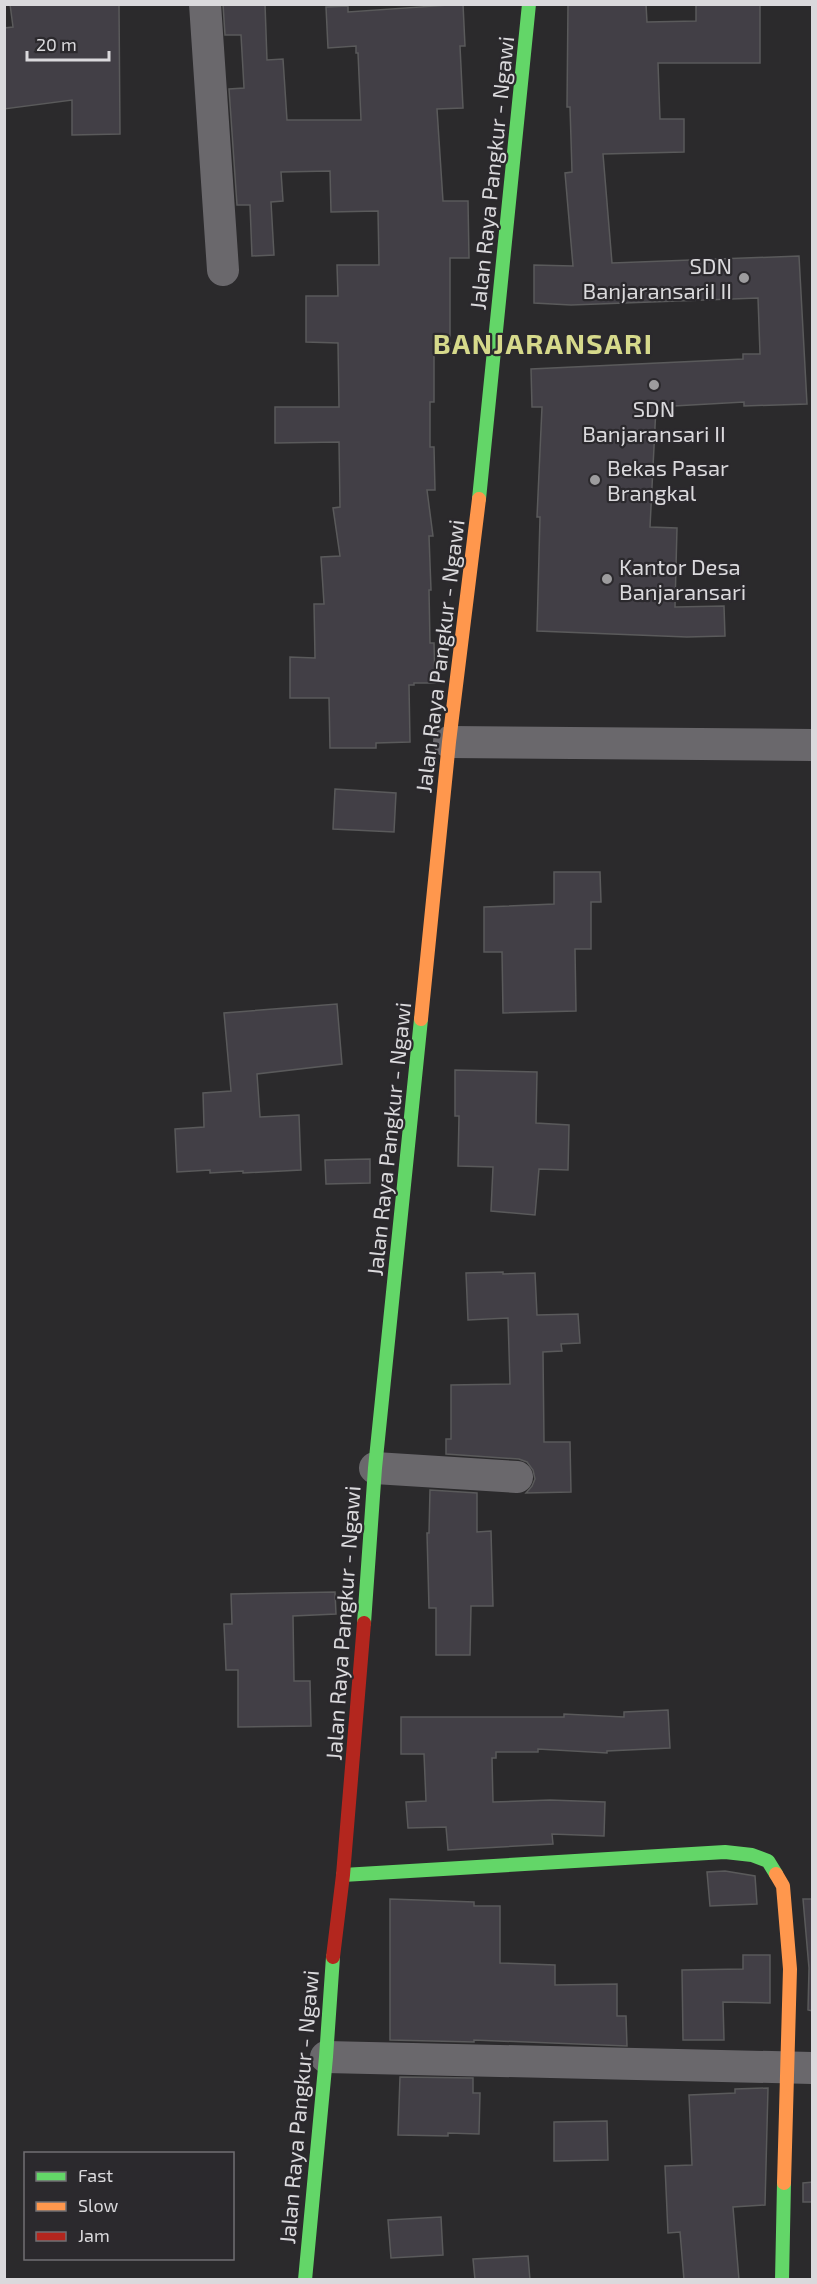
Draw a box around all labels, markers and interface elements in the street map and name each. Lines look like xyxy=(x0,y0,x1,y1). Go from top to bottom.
scale bar xyxy=(27,24,110,62)
text: 20 m xyxy=(36,33,77,55)
street label: Jalan Raya Pangkur - Ngawi xyxy=(464,35,518,311)
place label: SDN BanjaransariI II xyxy=(583,252,732,304)
marker: SDN BanjaransariI II xyxy=(737,271,751,285)
district label: BANJARANSARI xyxy=(433,326,653,360)
marker: SDN Banjaransari II xyxy=(647,378,661,392)
place label: SDN Banjaransari II xyxy=(582,395,726,447)
place label: Bekas Pasar Brangkal xyxy=(607,454,729,505)
marker: Bekas Pasar Brangkal xyxy=(588,473,602,487)
street label: Jalan Raya Pangkur - Ngawi xyxy=(409,518,469,794)
place label: Kantor Desa Banjaransari xyxy=(619,553,746,605)
marker: Kantor Desa Banjaransari xyxy=(600,572,614,586)
street label: Jalan Raya Pangkur - Ngawi xyxy=(361,1001,415,1277)
street label: Jalan Raya Pangkur - Ngawi xyxy=(319,1485,365,1761)
street label: Jalan Raya Pangkur - Ngawi xyxy=(273,1969,323,2245)
legend xyxy=(24,2152,234,2260)
text: Fast xyxy=(78,2164,113,2186)
text: Slow xyxy=(78,2194,119,2216)
text: Jam xyxy=(78,2224,110,2246)

